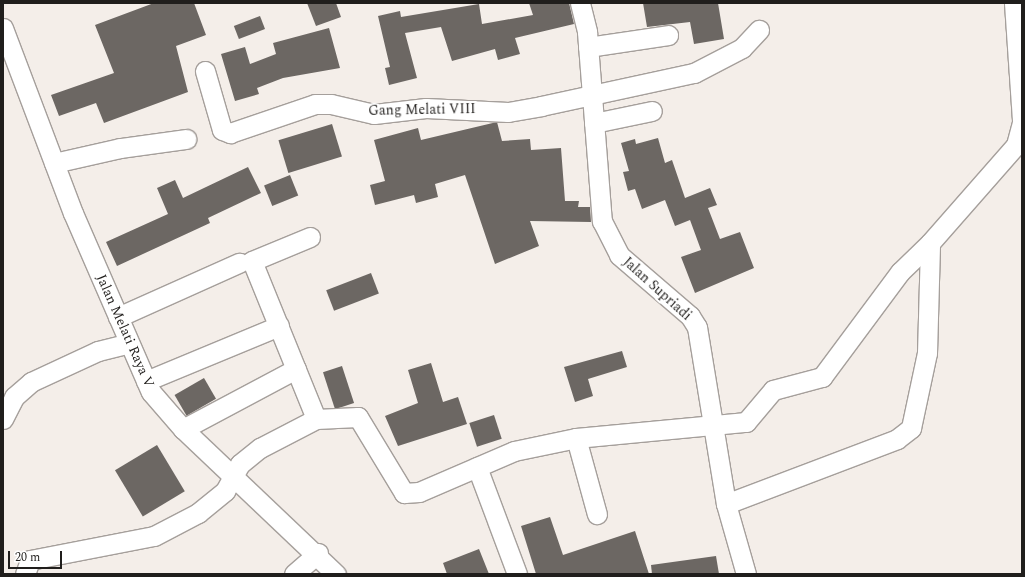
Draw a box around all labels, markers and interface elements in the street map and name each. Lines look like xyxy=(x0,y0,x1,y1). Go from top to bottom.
street label: Gang Melati VIII xyxy=(368,101,476,119)
street label: Jalan Supriadi xyxy=(619,254,695,324)
street label: Jalan Melati Raya V xyxy=(93,272,157,390)
scale bar xyxy=(10,543,64,569)
text: 20 m xyxy=(15,548,40,567)

